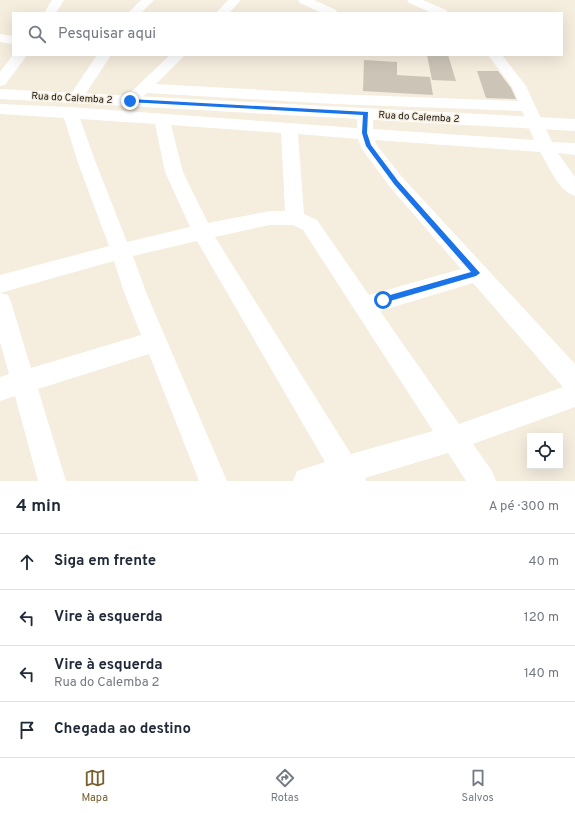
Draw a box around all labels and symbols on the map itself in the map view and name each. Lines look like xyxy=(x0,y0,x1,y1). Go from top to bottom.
street label: Rua do Calemba 2 xyxy=(31,90,113,107)
route end xyxy=(121,92,139,110)
street label: Rua do Calemba 2 xyxy=(378,109,460,126)
route start xyxy=(374,291,392,309)

